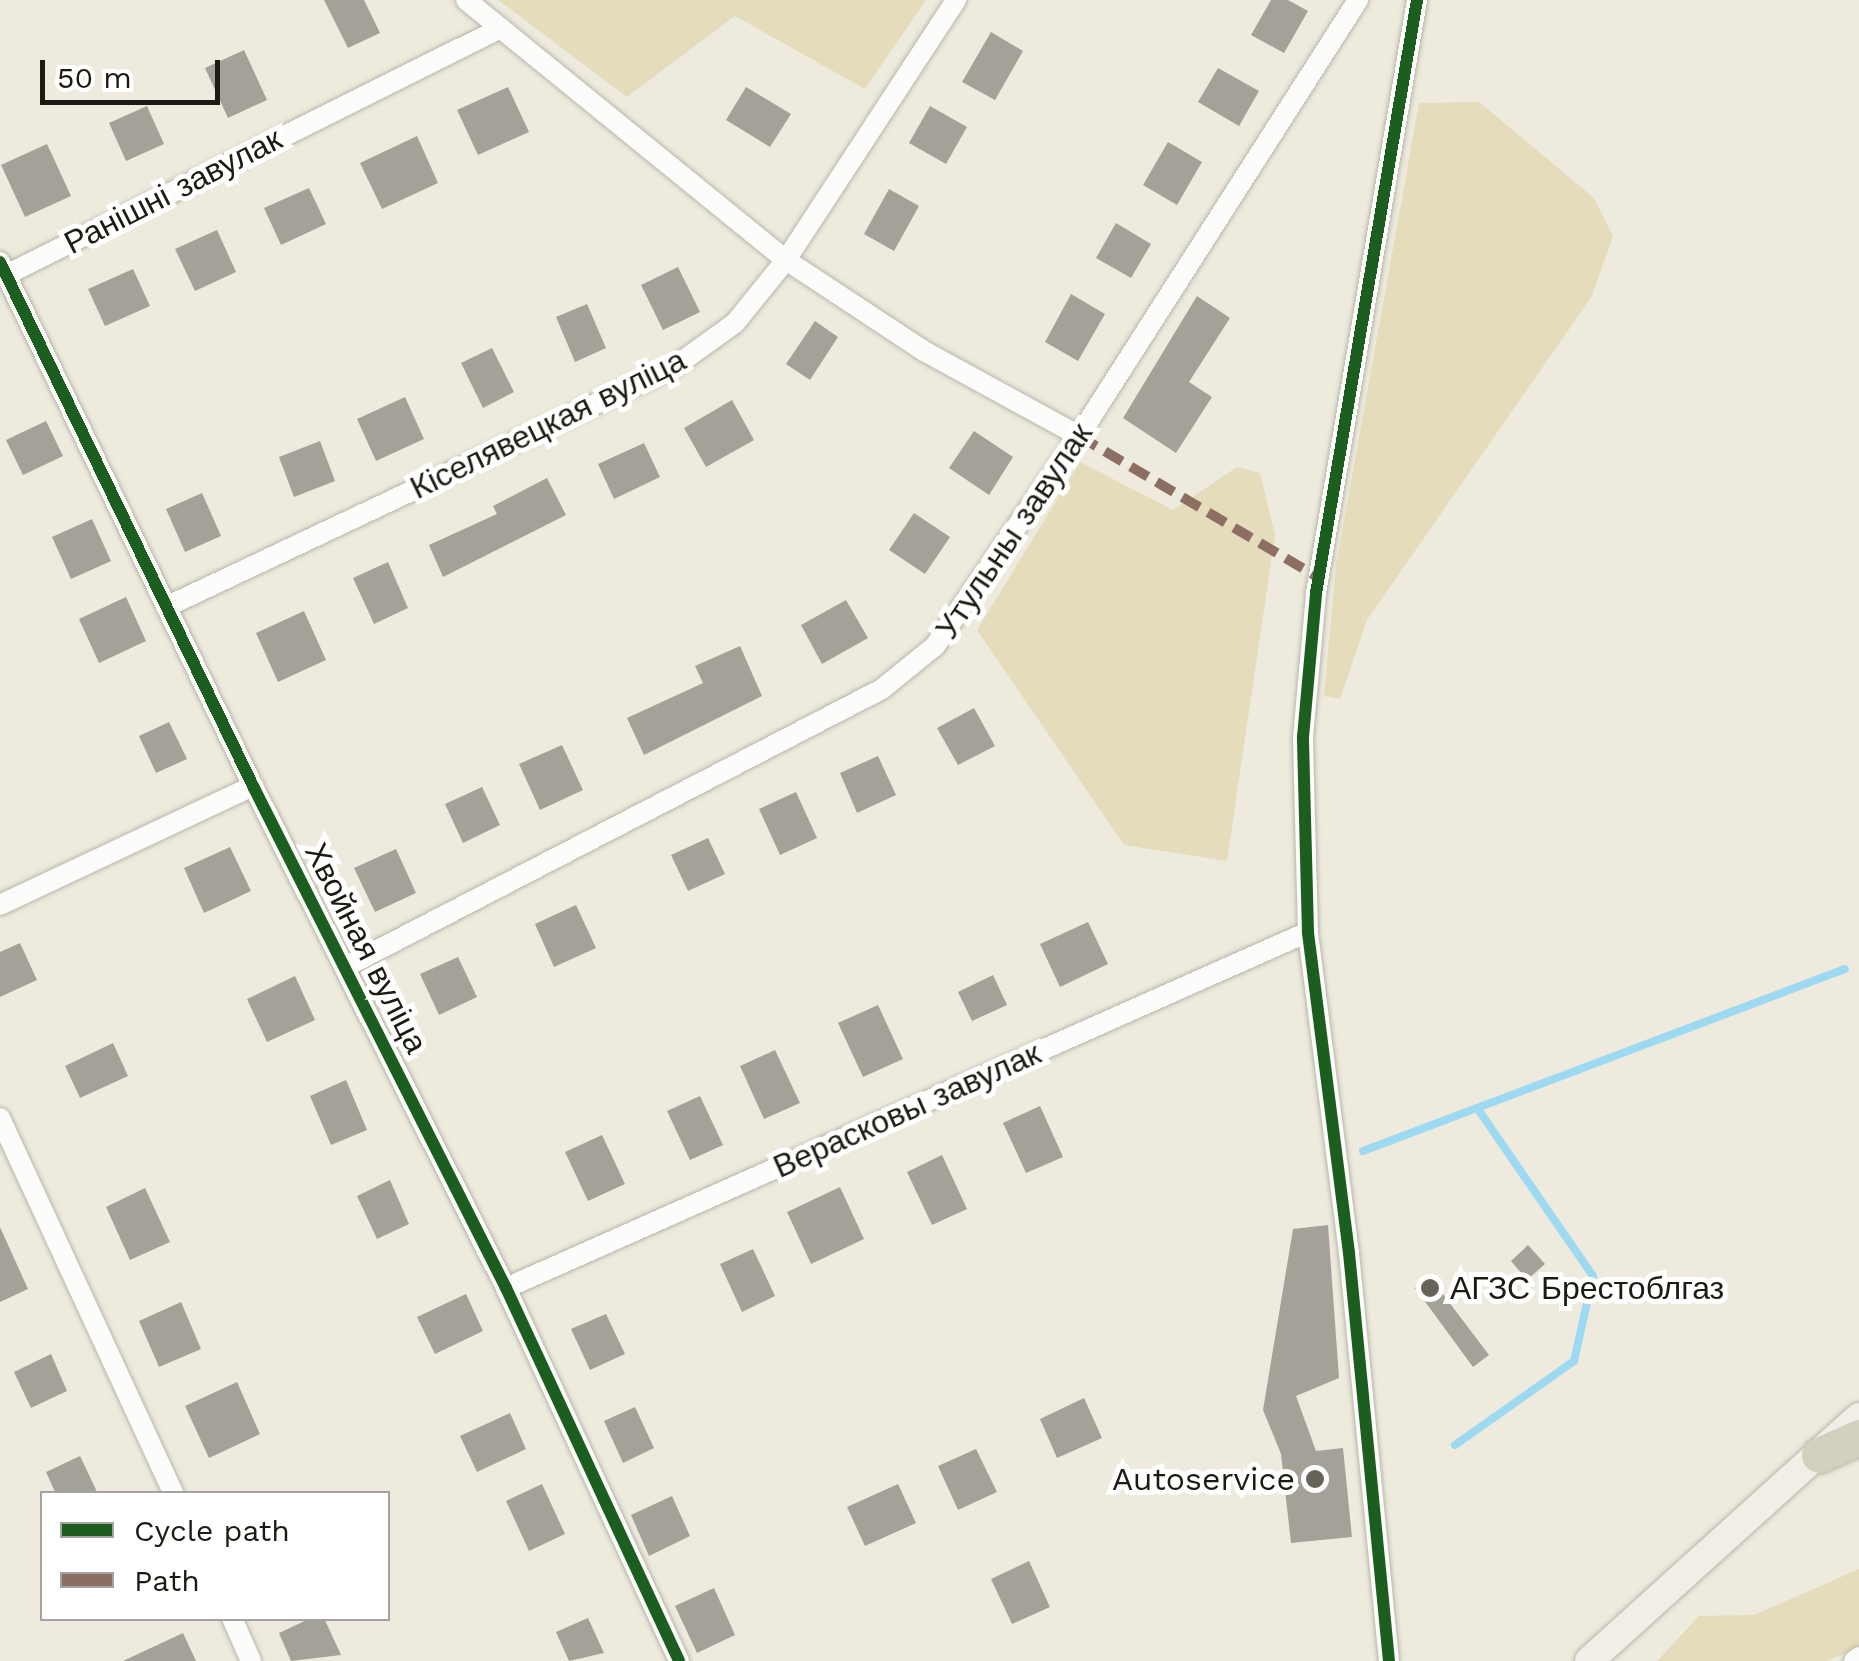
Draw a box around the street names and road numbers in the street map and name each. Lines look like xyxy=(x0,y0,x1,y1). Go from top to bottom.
street label: Ранішні завулак xyxy=(58,120,288,262)
street label: Кіселявецкая вуліца xyxy=(404,341,692,507)
street label: Утульны завулак xyxy=(928,416,1100,646)
street label: Хвойная вуліца xyxy=(296,836,436,1060)
street label: Верасковы завулак xyxy=(767,1034,1047,1186)

